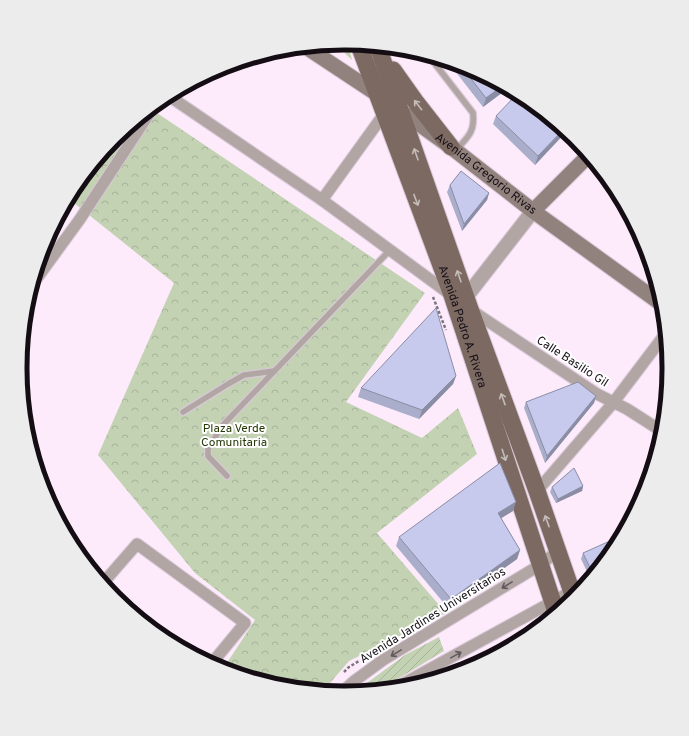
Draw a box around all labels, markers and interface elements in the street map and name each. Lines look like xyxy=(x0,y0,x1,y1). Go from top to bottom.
one-way arrow xyxy=(414,99,422,110)
street label: Avenida Gregorio Rivas xyxy=(431,130,540,219)
one-way arrow xyxy=(412,148,420,160)
one-way arrow xyxy=(413,193,421,205)
street label: Avenida Pedro A. Rivera xyxy=(434,263,490,390)
one-way arrow xyxy=(455,271,463,283)
street label: Calle Basilio Gil xyxy=(533,333,611,391)
one-way arrow xyxy=(499,392,506,405)
park label: Plaza Verde Comunitaria xyxy=(201,421,267,451)
one-way arrow xyxy=(501,448,508,461)
one-way arrow xyxy=(543,515,551,527)
street label: Avenida Jardines Universitarios xyxy=(357,564,509,668)
one-way arrow xyxy=(502,581,513,589)
one-way arrow xyxy=(390,649,402,657)
one-way arrow xyxy=(450,651,462,659)

